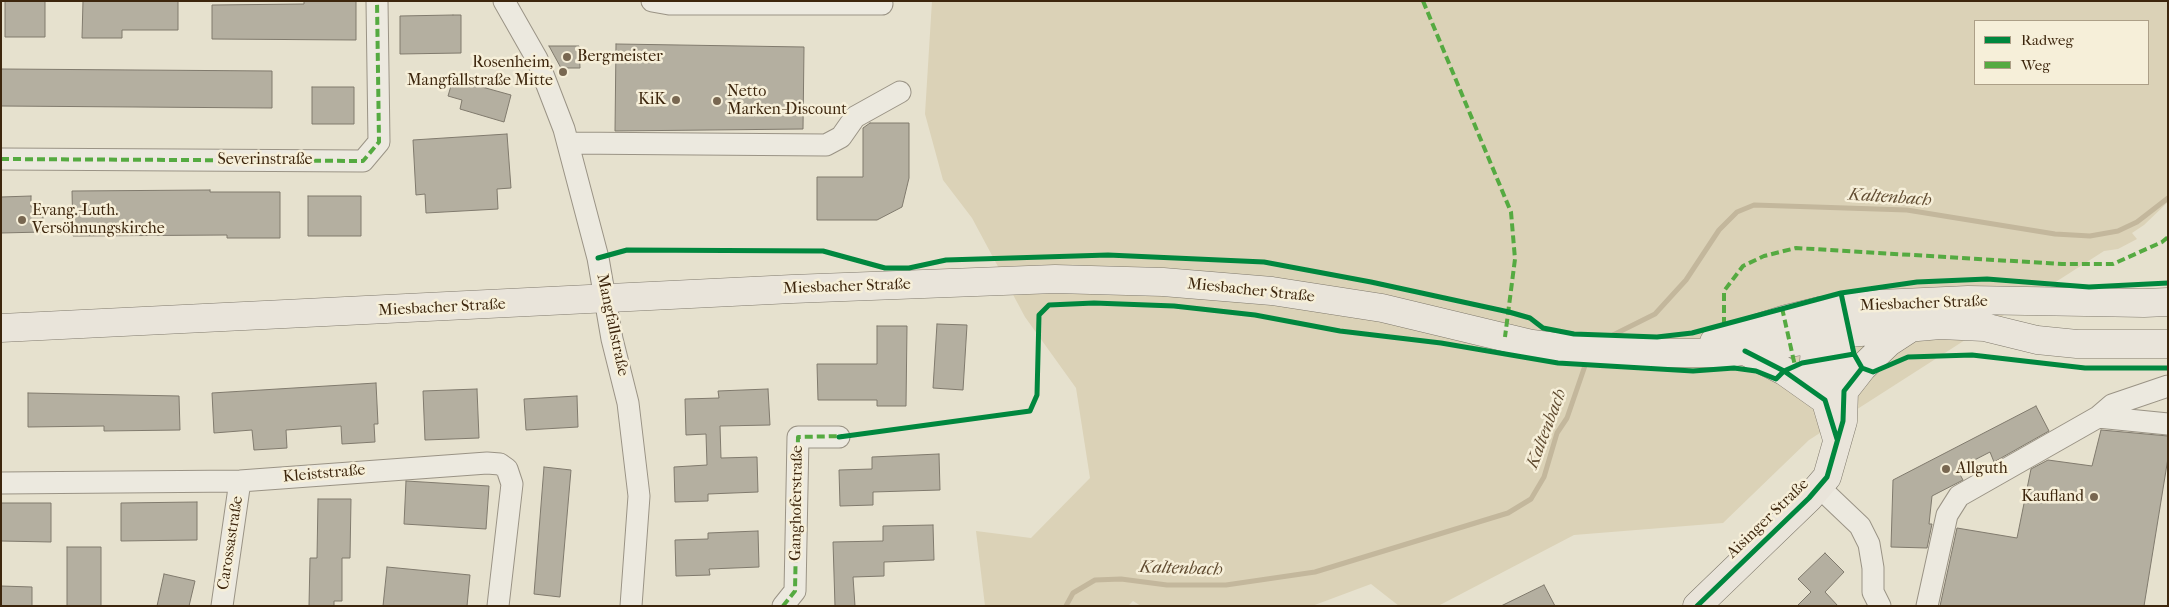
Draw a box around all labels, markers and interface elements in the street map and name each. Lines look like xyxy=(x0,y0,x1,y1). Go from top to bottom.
legend xyxy=(1974,20,2149,85)
text: Radweg xyxy=(2021,31,2073,49)
place label: Bergmeister xyxy=(577,47,663,67)
marker: Bergmeister xyxy=(561,51,573,63)
place label: Rosenheim, Mangfallstraße Mitte xyxy=(407,53,553,91)
text: Weg xyxy=(2021,56,2050,74)
marker: Rosenheim, Mangfallstraße Mitte xyxy=(557,66,569,78)
place label: Netto Marken-Discount xyxy=(727,82,847,120)
place label: KiK xyxy=(638,90,666,110)
marker: KiK xyxy=(670,94,682,106)
marker: Netto Marken-Discount xyxy=(711,95,723,107)
street label: Severinstraße xyxy=(218,150,312,170)
water label: Kaltenbach xyxy=(1848,184,1932,212)
place label: Evang.-Luth. Versöhnungskirche xyxy=(32,201,165,239)
marker: Evang.-Luth. Versöhnungskirche xyxy=(16,214,28,226)
street label: Mangfallstraße xyxy=(592,272,632,378)
street label: Miesbacher Straße xyxy=(783,275,911,299)
street label: Miesbacher Straße xyxy=(1186,275,1316,307)
street label: Miesbacher Straße xyxy=(1860,292,1988,316)
street label: Miesbacher Straße xyxy=(378,295,506,321)
water label: Kaltenbach xyxy=(1522,386,1572,472)
street label: Ganghoferstraße xyxy=(786,445,808,561)
place label: Allguth xyxy=(1956,459,2008,479)
street label: Kleiststraße xyxy=(282,461,366,487)
marker: Allguth xyxy=(1940,463,1952,475)
street label: Aisinger Straße xyxy=(1723,475,1813,563)
place label: Kaufland xyxy=(2021,487,2084,507)
marker: Kaufland xyxy=(2088,491,2100,503)
street label: Carossastraße xyxy=(214,495,248,591)
water label: Kaltenbach xyxy=(1139,557,1223,581)

